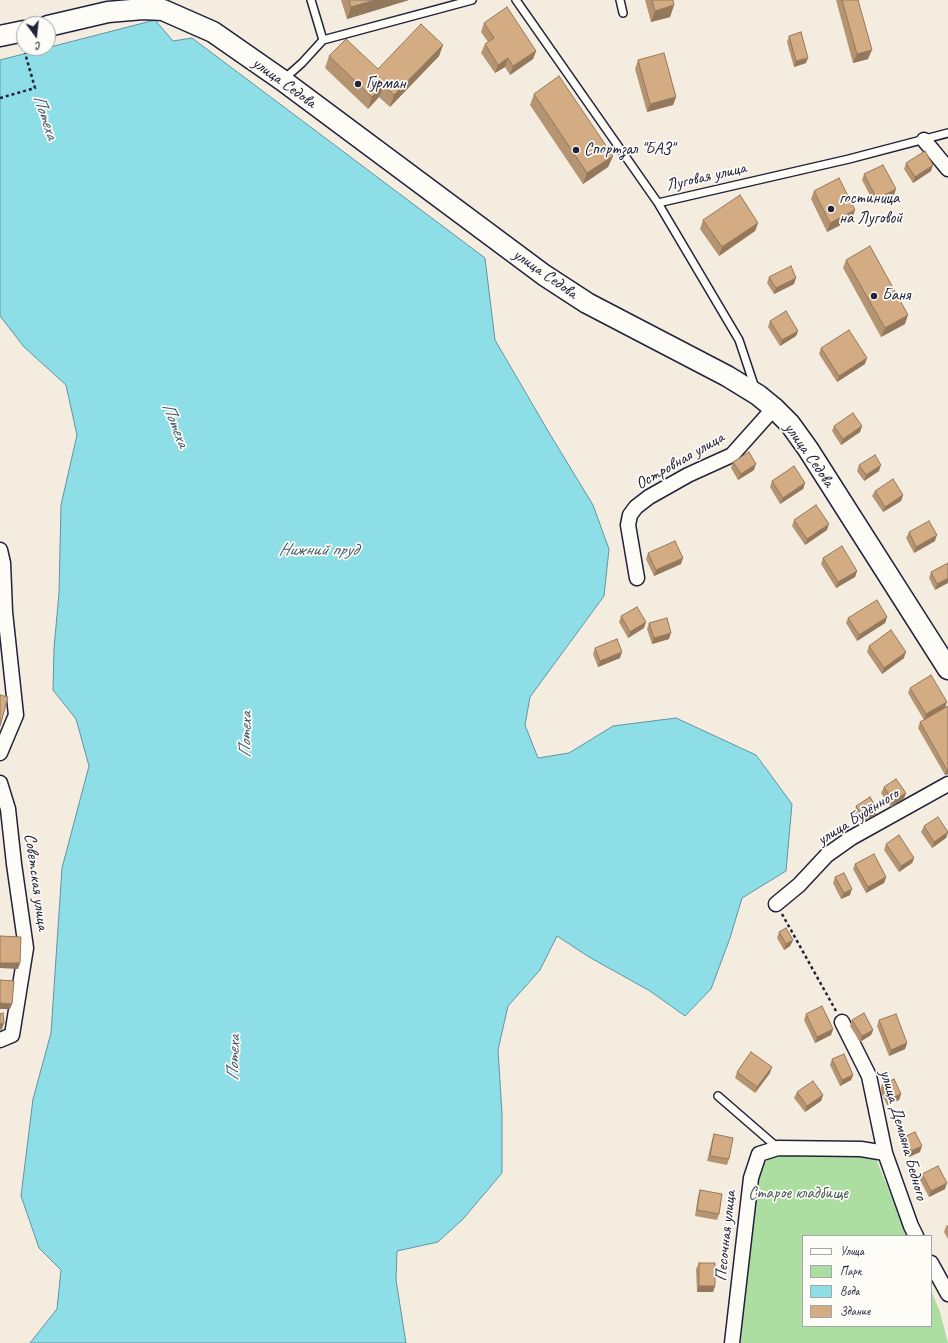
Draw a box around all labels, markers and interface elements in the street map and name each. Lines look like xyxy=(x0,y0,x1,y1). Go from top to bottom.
north arrow xyxy=(16,16,56,56)
text: С xyxy=(34,39,43,54)
street label: улица Седова xyxy=(248,53,320,113)
place label: Гурман xyxy=(366,74,406,94)
marker: Гурман xyxy=(353,79,363,89)
water label: Потеха xyxy=(27,92,63,142)
place label: Спортзал "БАЗ" xyxy=(584,140,674,160)
marker: Спортзал "БАЗ" xyxy=(571,145,581,155)
street label: Луговая улица xyxy=(664,158,748,196)
place label: гостиница на Луговой xyxy=(839,189,902,229)
marker: гостиница на Луговой xyxy=(826,204,836,214)
street label: улица Седова xyxy=(509,244,581,304)
place label: Баня xyxy=(882,286,910,306)
marker: Баня xyxy=(869,291,879,301)
water label: Потеха xyxy=(156,400,194,450)
street label: улица Седова xyxy=(779,419,839,491)
street label: Островная улица xyxy=(632,427,728,495)
water label: Нижний пруд xyxy=(278,539,358,561)
water label: Потеха xyxy=(235,712,257,758)
street label: улица Будённого xyxy=(813,784,903,850)
street label: Советская улица xyxy=(19,832,53,932)
water label: Потеха xyxy=(222,1035,246,1081)
street label: улица Демьяна Бедного xyxy=(875,1068,931,1202)
park label: Старое кладбище xyxy=(748,1184,848,1204)
street label: Песочная улица xyxy=(711,1190,741,1282)
legend xyxy=(802,1235,932,1327)
text: Улица xyxy=(840,1243,864,1259)
text: Парк xyxy=(840,1263,861,1279)
text: Вода xyxy=(840,1283,859,1299)
text: Здание xyxy=(840,1303,870,1319)

